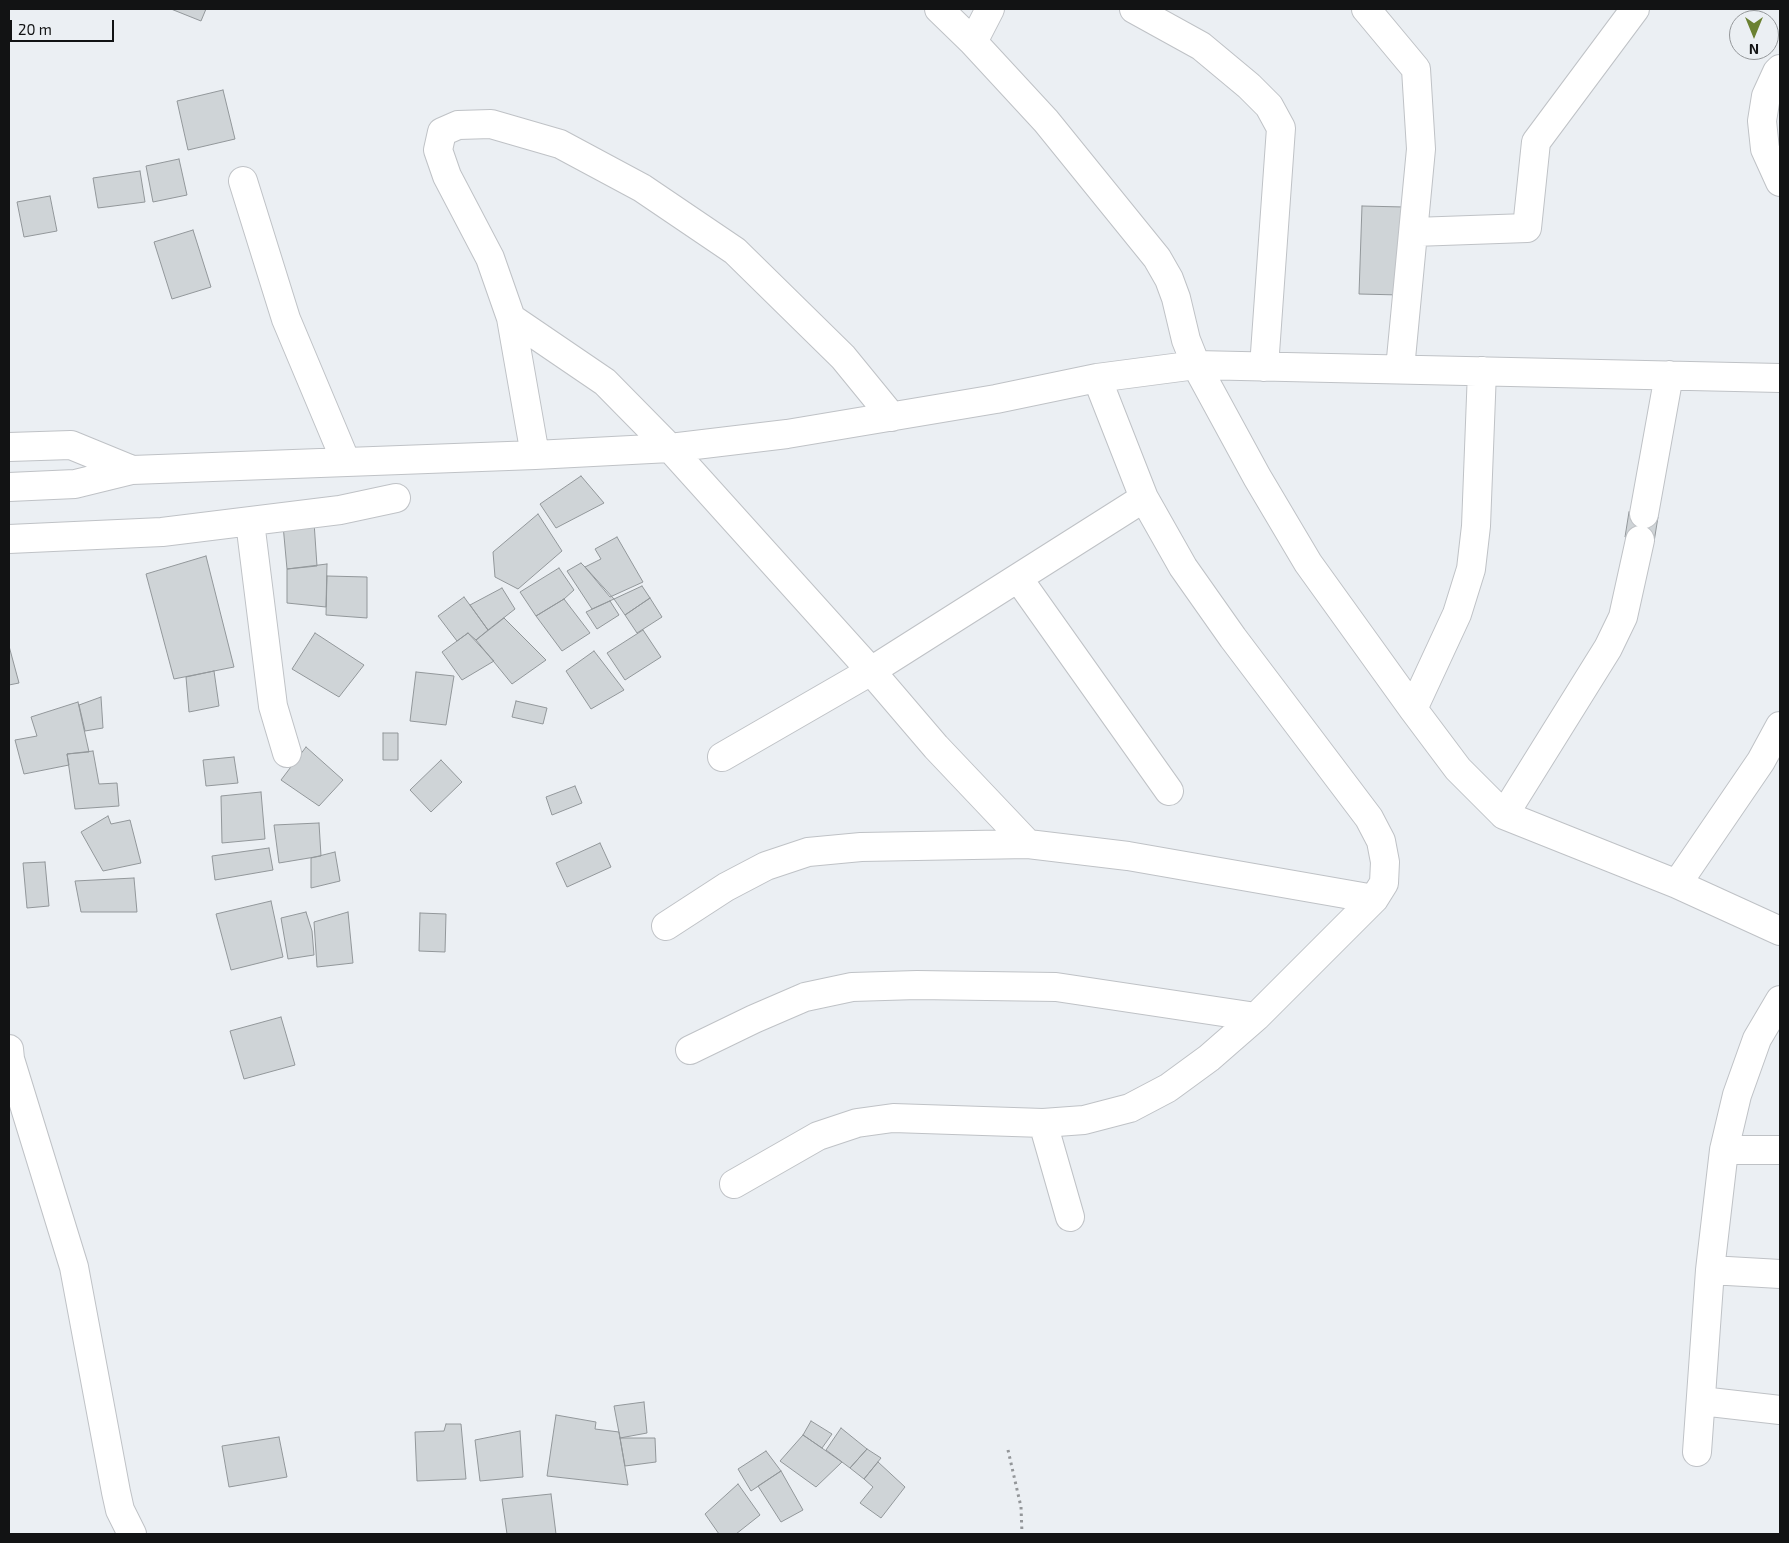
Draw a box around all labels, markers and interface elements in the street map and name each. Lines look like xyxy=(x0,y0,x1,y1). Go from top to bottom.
scale bar xyxy=(12,10,116,42)
north arrow xyxy=(1729,10,1779,60)
text: 20 m xyxy=(18,20,52,38)
text: N xyxy=(1749,41,1759,58)

